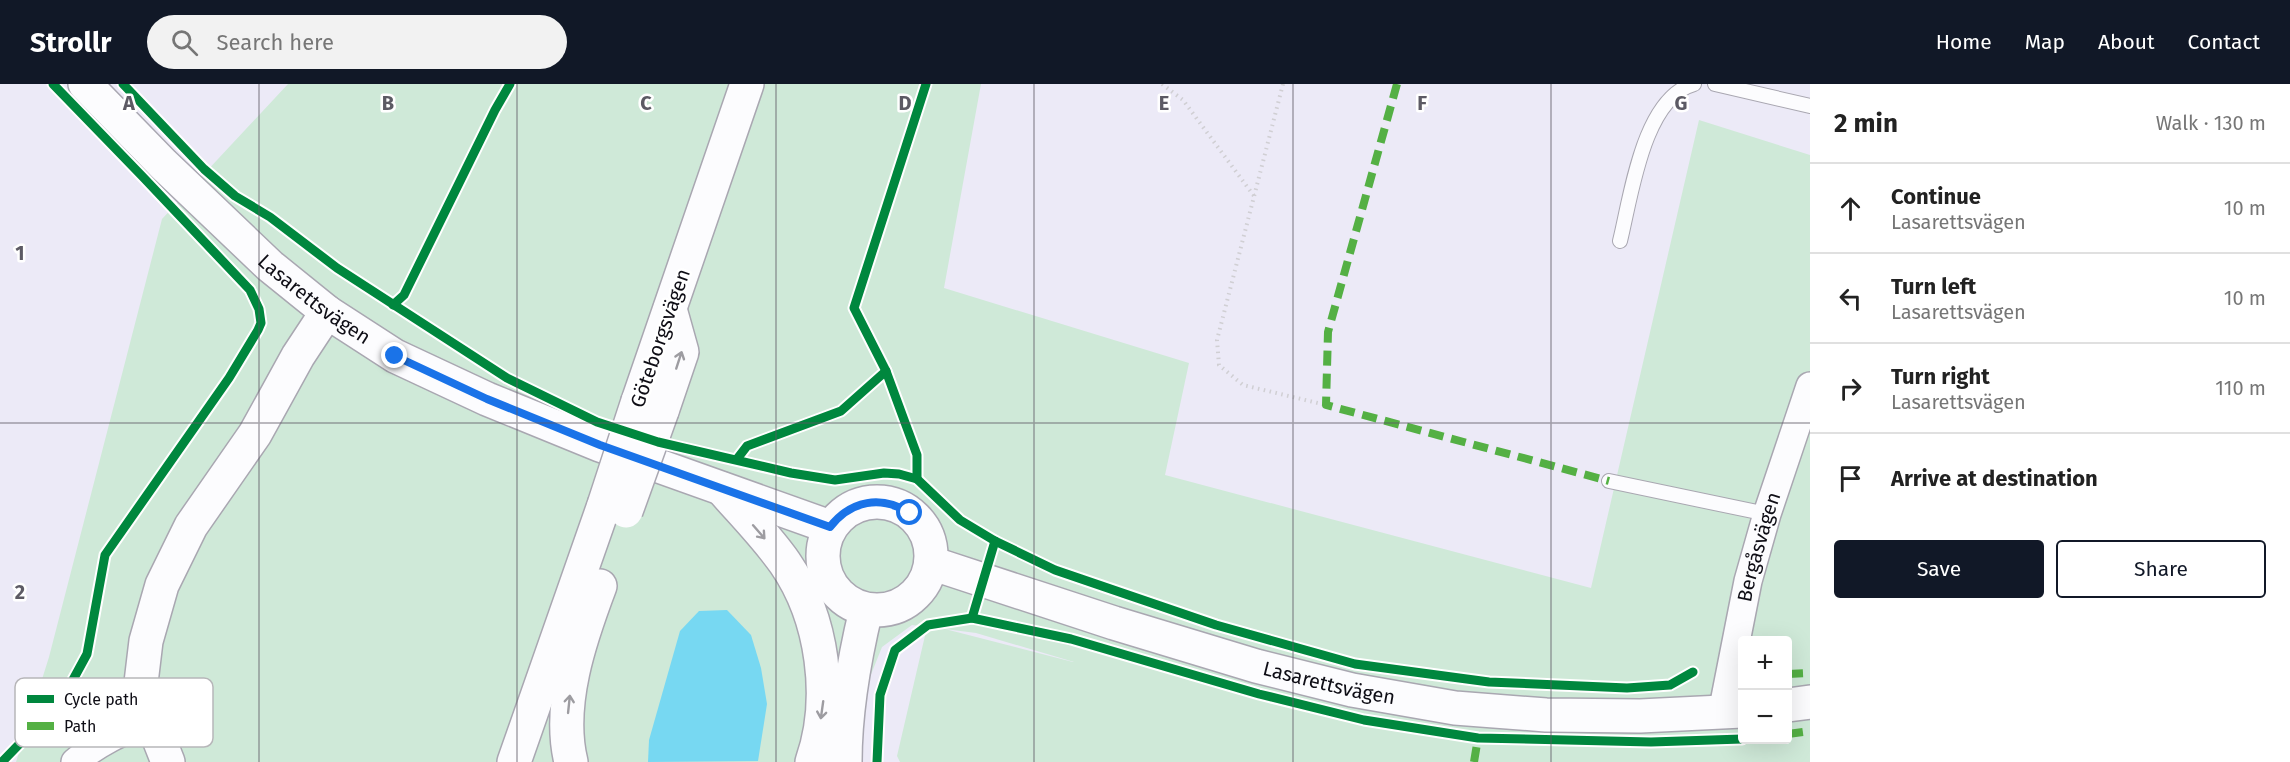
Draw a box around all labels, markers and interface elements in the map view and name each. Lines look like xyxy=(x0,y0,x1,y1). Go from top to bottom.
search box xyxy=(147,15,567,69)
text: Strollr xyxy=(30,26,111,59)
icon: search xyxy=(168,26,201,59)
text: Search here xyxy=(216,29,334,56)
text: Home xyxy=(1936,29,1992,55)
text: Map xyxy=(2025,29,2065,55)
text: About xyxy=(2098,29,2155,55)
text: Contact xyxy=(2188,29,2260,55)
text: A xyxy=(122,91,136,115)
text: B xyxy=(382,91,394,115)
text: C xyxy=(640,91,652,115)
text: D xyxy=(898,91,912,115)
text: E xyxy=(1159,91,1169,115)
text: F xyxy=(1417,91,1427,115)
text: G xyxy=(1675,91,1687,115)
text: 2 min xyxy=(1834,108,1898,139)
text: Walk · 130 m xyxy=(2156,111,2266,135)
text: Continue xyxy=(1891,183,1981,210)
icon: ahead xyxy=(1834,192,1867,225)
text: 10 m xyxy=(2224,196,2266,220)
text: Lasarettsvägen xyxy=(1891,210,2026,234)
text: 1 xyxy=(15,241,25,265)
street label: Lasarettsvägen xyxy=(253,249,375,349)
street label: Göteborgsvägen xyxy=(625,265,695,411)
text: Turn left xyxy=(1891,273,1976,300)
icon: left xyxy=(1834,282,1867,315)
text: 10 m xyxy=(2224,286,2266,310)
text: Lasarettsvägen xyxy=(1891,300,2026,324)
route end xyxy=(381,342,407,368)
one-way arrow xyxy=(674,352,685,370)
text: Turn right xyxy=(1891,363,1990,390)
icon: right xyxy=(1834,372,1867,405)
text: 110 m xyxy=(2215,376,2266,400)
text: Lasarettsvägen xyxy=(1891,390,2026,414)
icon: arrive xyxy=(1834,462,1867,495)
text: Arrive at destination xyxy=(1891,465,2098,492)
street label: Bergåsvägen xyxy=(1732,489,1786,604)
route start xyxy=(896,499,922,525)
one-way arrow xyxy=(752,524,766,539)
button: Save xyxy=(1834,540,2044,598)
button: Share xyxy=(2056,540,2266,598)
text: 2 xyxy=(15,580,25,604)
map controls xyxy=(1738,636,1792,744)
button: + xyxy=(1738,636,1792,690)
street label: Lasarettsvägen xyxy=(1260,656,1397,709)
legend xyxy=(15,678,213,747)
text: Cycle path xyxy=(64,690,138,709)
button: − xyxy=(1738,690,1792,744)
one-way arrow xyxy=(564,695,575,714)
one-way arrow xyxy=(817,699,828,719)
text: Path xyxy=(64,717,96,736)

